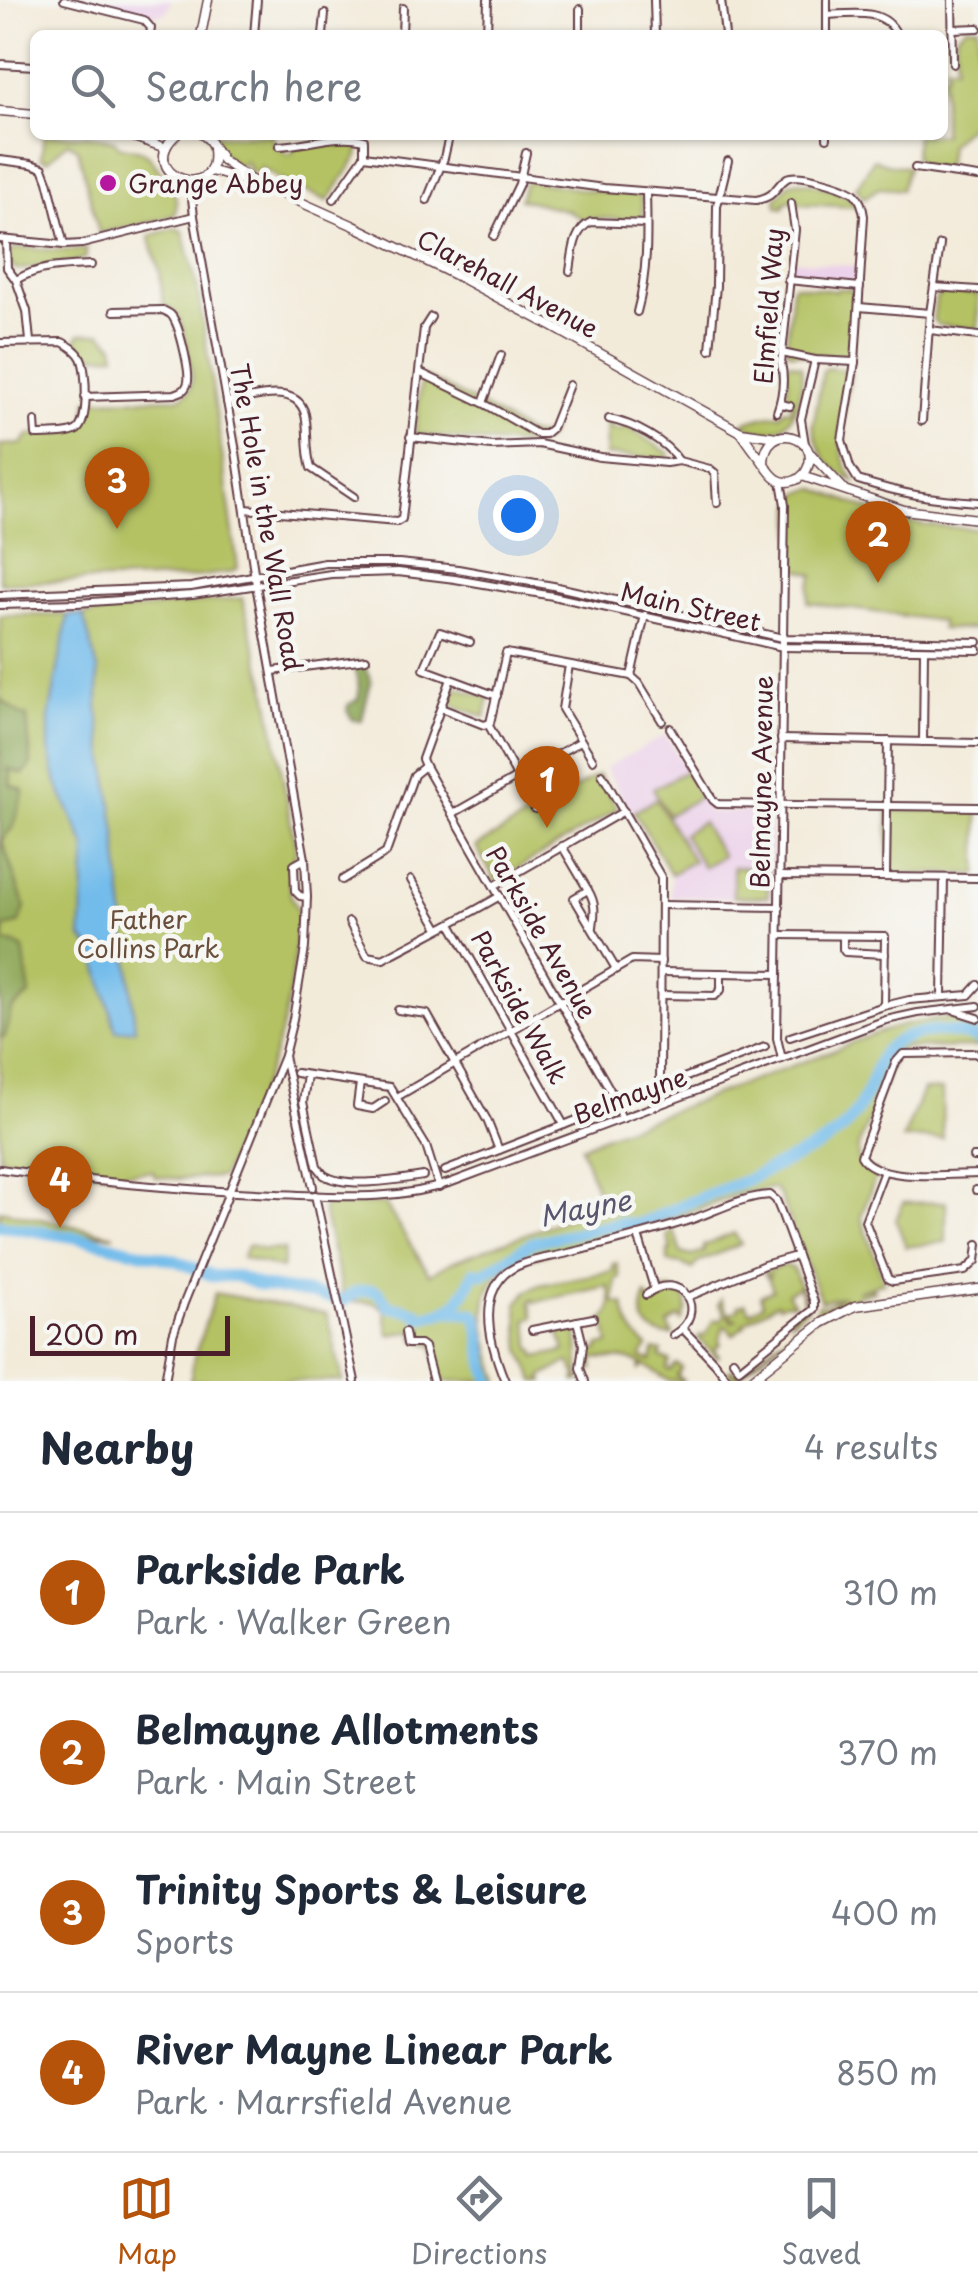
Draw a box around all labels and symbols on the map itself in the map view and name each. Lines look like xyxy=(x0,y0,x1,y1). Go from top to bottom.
place label: Grange Abbey xyxy=(128,164,303,202)
marker: Grange Abbey xyxy=(97,172,119,194)
street label: Clarehall Avenue xyxy=(411,219,605,347)
street label: Elmfield Way xyxy=(744,227,792,385)
street label: The Hole in the Wall Road xyxy=(221,360,313,674)
pin: 3 xyxy=(84,446,150,529)
your location xyxy=(493,490,544,541)
pin: 2 xyxy=(846,500,910,583)
street label: Main Street xyxy=(617,571,765,641)
street label: Belmayne Avenue xyxy=(740,675,782,889)
pin: 1 xyxy=(514,746,580,828)
street label: Parkside Avenue xyxy=(477,839,607,1025)
park label: Father Collins Park xyxy=(76,900,220,967)
street label: Parkside Walk xyxy=(462,923,578,1091)
street label: Belmayne xyxy=(568,1057,692,1133)
pin: 4 xyxy=(28,1146,92,1228)
water label: Mayne xyxy=(535,1177,636,1237)
scale bar xyxy=(30,1311,230,1356)

